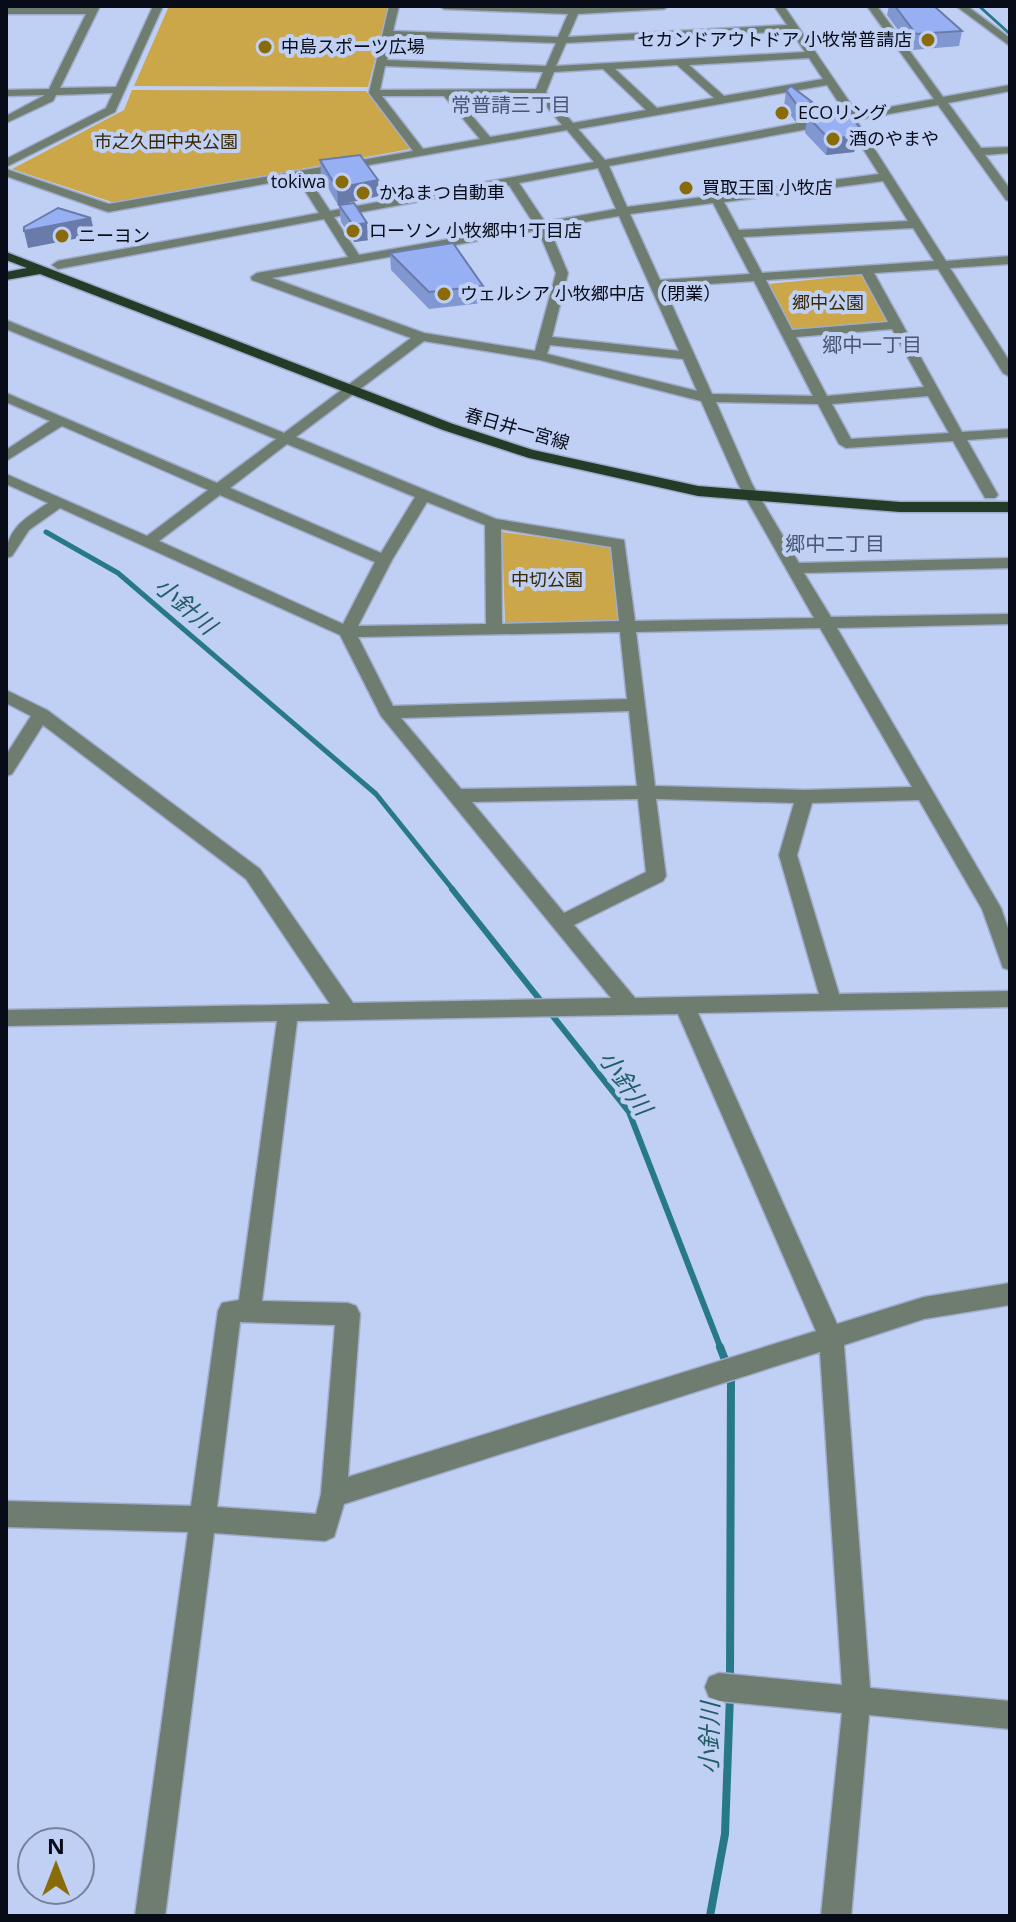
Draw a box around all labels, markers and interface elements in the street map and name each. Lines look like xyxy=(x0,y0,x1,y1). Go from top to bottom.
place label: セカンドアウトドア 小牧常普請店 xyxy=(637,27,912,51)
marker: セカンドアウトドア 小牧常普請店 xyxy=(919,31,937,49)
place label: 中島スポーツ広場 xyxy=(281,34,425,58)
marker: 中島スポーツ広場 xyxy=(256,38,274,56)
district label: 常普請三丁目 xyxy=(451,91,571,118)
place label: ECOリング xyxy=(798,100,887,124)
marker: ECOリング xyxy=(773,104,791,122)
place label: 酒のやまや xyxy=(849,126,939,150)
park label: 市之久田中央公園 xyxy=(94,129,238,153)
marker: 酒のやまや xyxy=(824,130,842,148)
place label: tokiwa xyxy=(271,169,326,193)
marker: tokiwa xyxy=(333,173,351,191)
place label: 買取王国 小牧店 xyxy=(702,175,833,199)
marker: 買取王国 小牧店 xyxy=(677,179,695,197)
place label: かねまつ自動車 xyxy=(379,180,505,204)
marker: かねまつ自動車 xyxy=(354,184,372,202)
place label: ローソン 小牧郷中1丁目店 xyxy=(369,218,582,242)
marker: ローソン 小牧郷中1丁目店 xyxy=(344,222,362,240)
place label: ニーヨン xyxy=(78,223,150,247)
marker: ニーヨン xyxy=(53,227,71,245)
place label: ウェルシア 小牧郷中店 （閉業） xyxy=(460,281,721,305)
marker: ウェルシア 小牧郷中店 （閉業） xyxy=(435,285,453,303)
park label: 郷中公園 xyxy=(792,290,864,314)
district label: 郷中一丁目 xyxy=(822,331,922,358)
street label: 春日井一宮線 xyxy=(462,402,572,454)
district label: 郷中二丁目 xyxy=(785,530,885,557)
park label: 中切公園 xyxy=(511,567,583,591)
water label: 小針川 xyxy=(148,569,226,643)
water label: 小針川 xyxy=(592,1043,662,1124)
water label: 小針川 xyxy=(691,1699,726,1774)
north arrow xyxy=(16,1826,96,1906)
text: N xyxy=(47,1830,65,1860)

